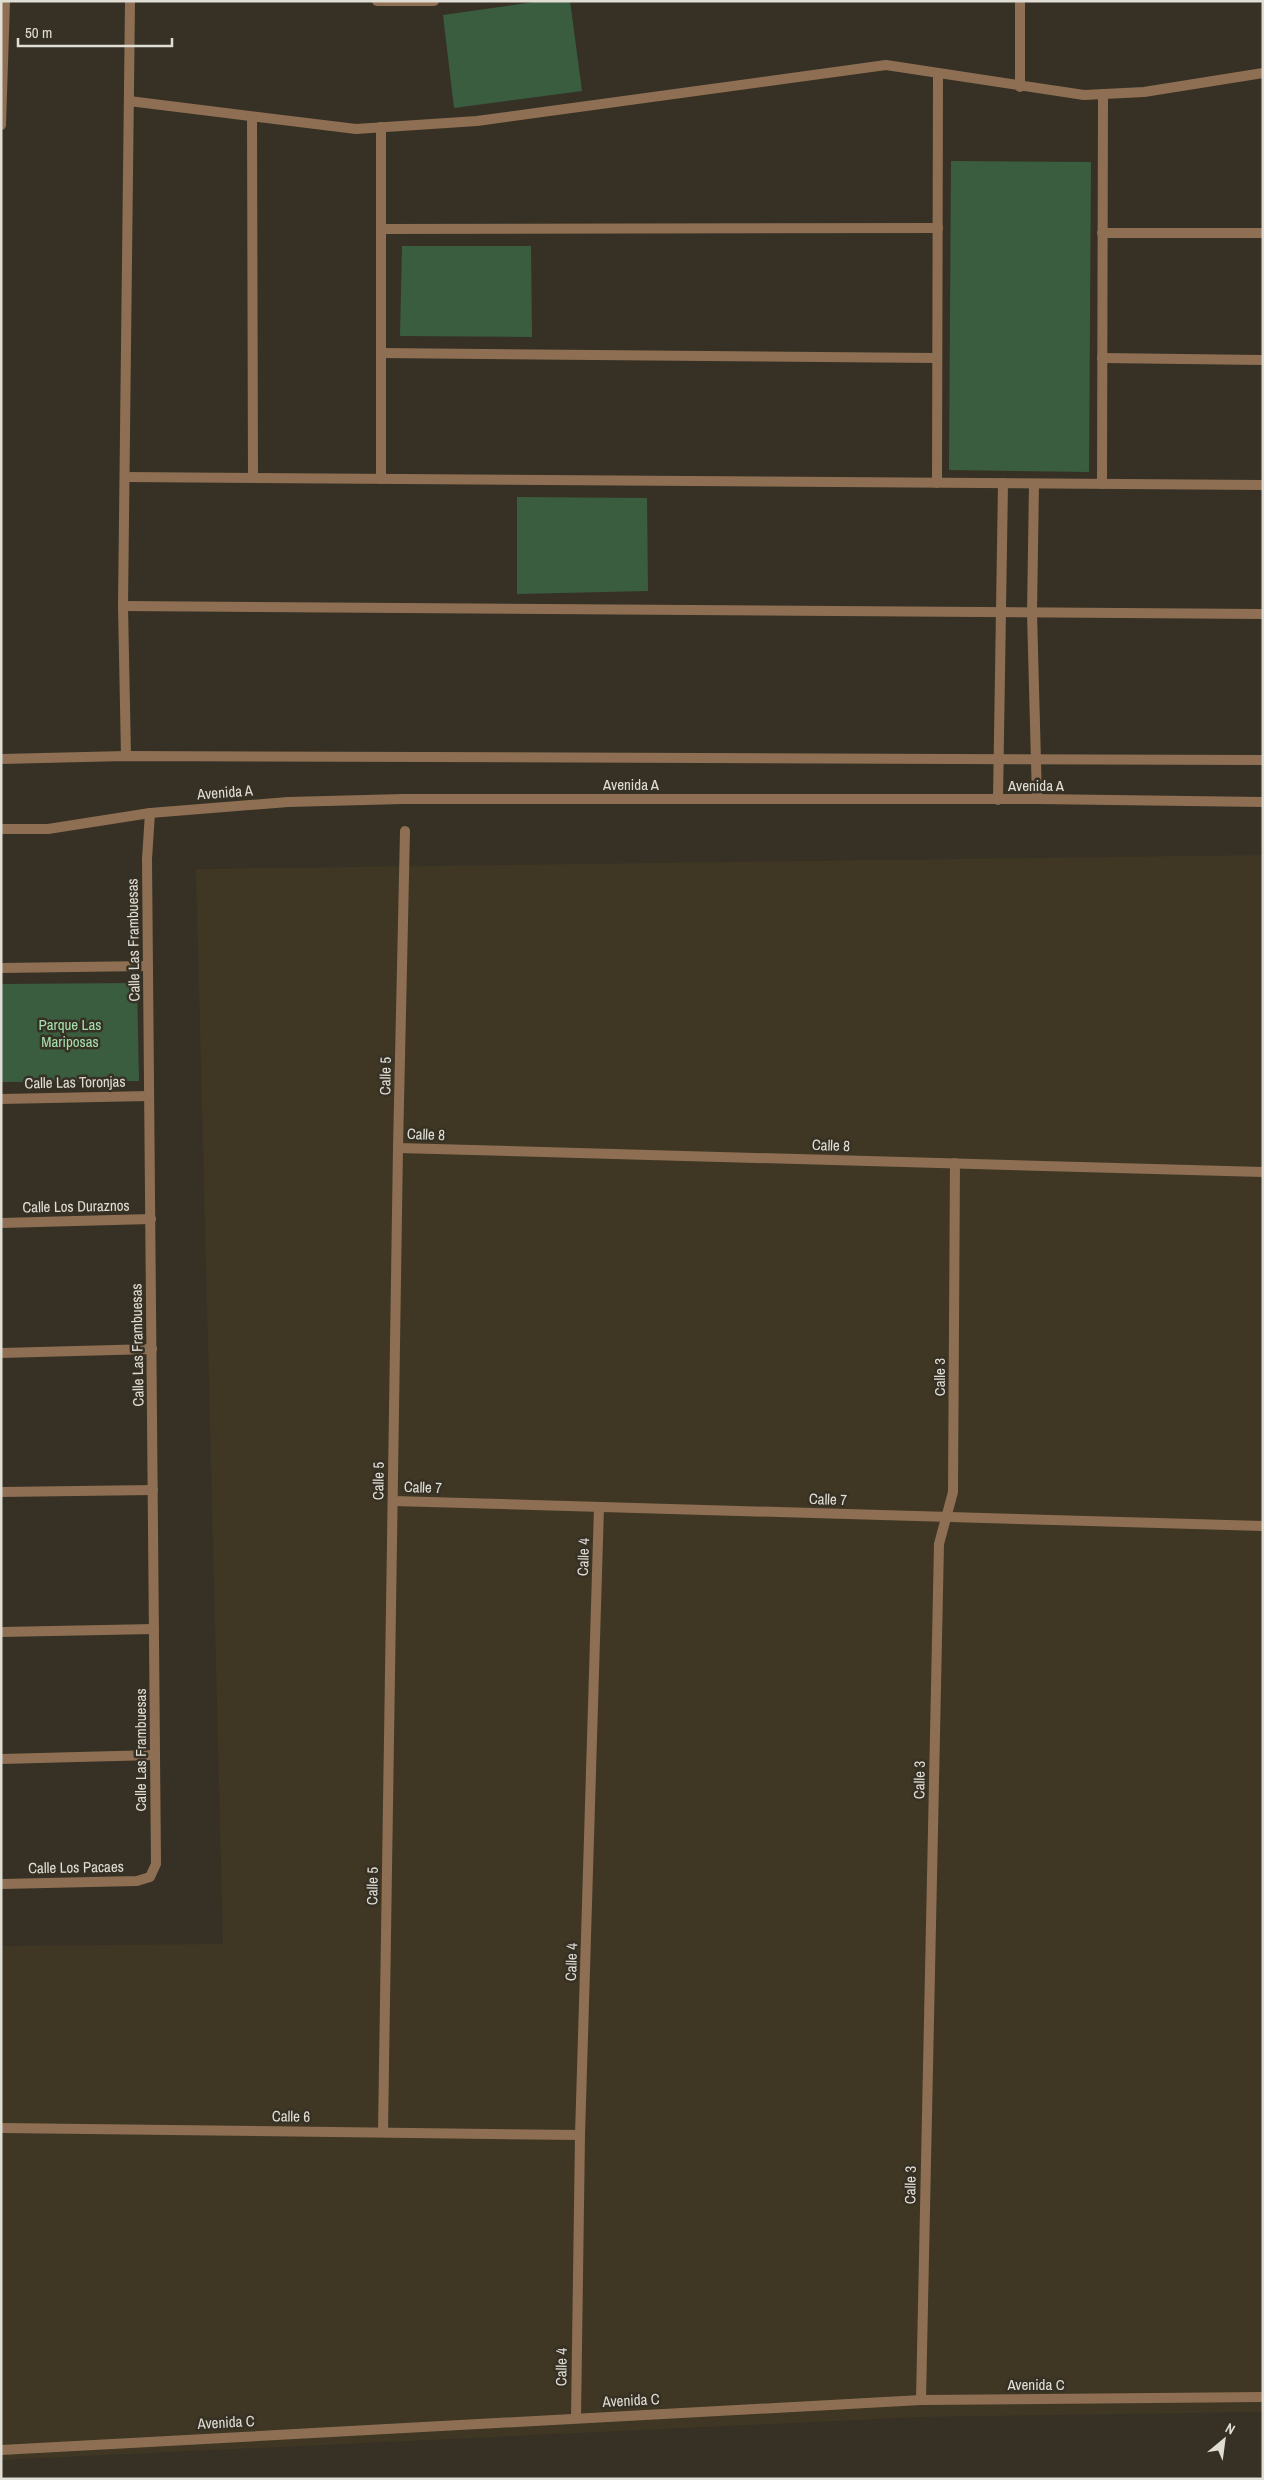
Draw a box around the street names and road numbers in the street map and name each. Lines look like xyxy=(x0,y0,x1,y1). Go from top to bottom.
street label: Avenida A xyxy=(602,774,660,795)
street label: Avenida A xyxy=(1007,775,1065,796)
street label: Avenida A xyxy=(195,780,254,804)
street label: Calle Las Frambuesas xyxy=(121,878,145,1002)
street label: Calle 5 xyxy=(374,1057,396,1095)
street label: Calle Las Toronjas xyxy=(24,1071,126,1093)
street label: Calle 8 xyxy=(407,1123,446,1145)
street label: Calle 8 xyxy=(812,1134,851,1156)
street label: Calle Los Duraznos xyxy=(22,1195,130,1217)
street label: Calle Las Frambuesas xyxy=(125,1283,149,1407)
street label: Calle 3 xyxy=(929,1358,950,1396)
street label: Calle 5 xyxy=(367,1462,389,1500)
street label: Calle 7 xyxy=(404,1476,443,1498)
street label: Calle 7 xyxy=(809,1488,848,1510)
street label: Calle 4 xyxy=(572,1537,594,1576)
street label: Calle Las Frambuesas xyxy=(130,1688,151,1812)
street label: Calle 3 xyxy=(908,1761,930,1799)
street label: Calle Los Pacaes xyxy=(28,1856,124,1878)
street label: Calle 5 xyxy=(361,1867,383,1905)
street label: Calle 4 xyxy=(560,1942,582,1981)
street label: Calle 6 xyxy=(272,2105,310,2127)
street label: Calle 3 xyxy=(899,2166,921,2204)
street label: Calle 4 xyxy=(550,2348,572,2386)
street label: Avenida C xyxy=(1006,2374,1065,2395)
street label: Avenida C xyxy=(601,2388,660,2412)
street label: Avenida C xyxy=(196,2410,255,2434)

